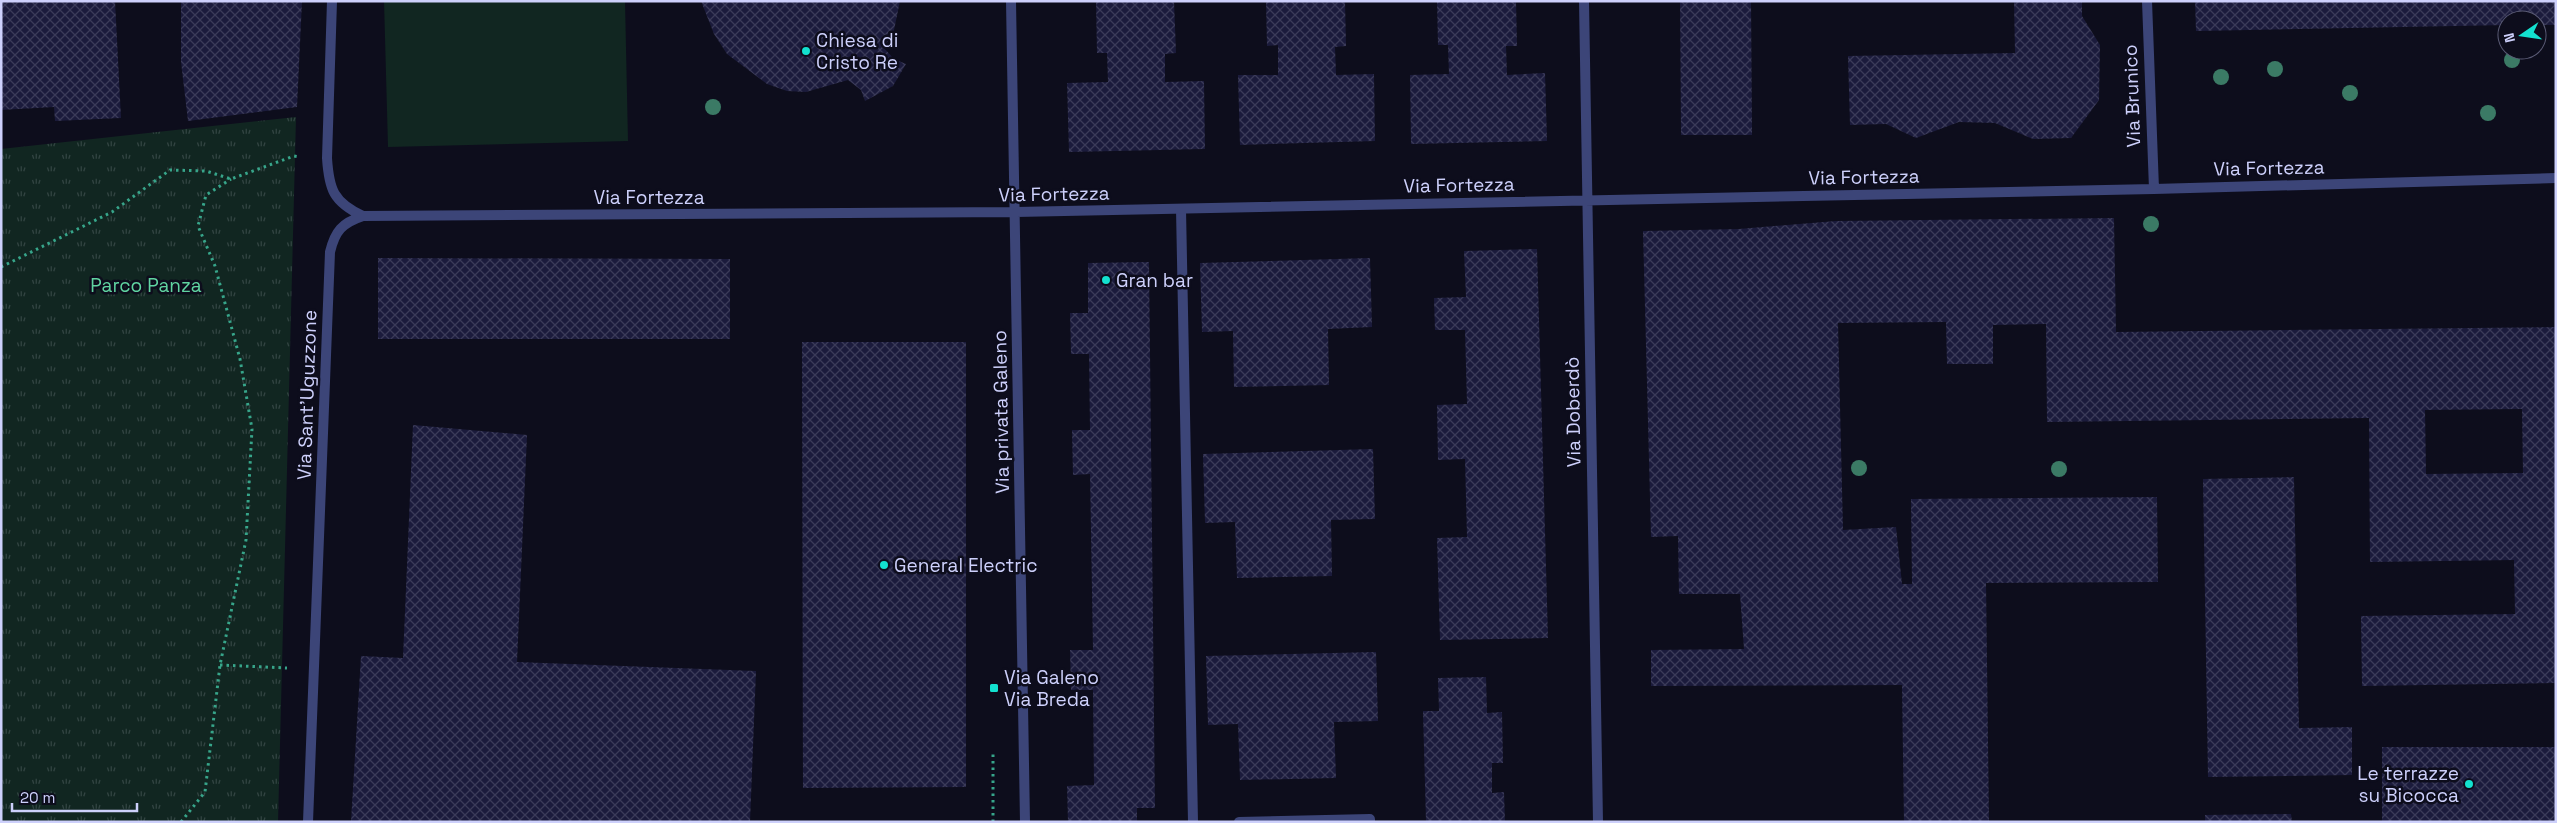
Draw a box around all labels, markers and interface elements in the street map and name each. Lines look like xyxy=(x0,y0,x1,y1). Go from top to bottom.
north arrow xyxy=(2497,10,2547,60)
place label: Chiesa di Cristo Re xyxy=(816,28,898,75)
text: N xyxy=(2500,31,2519,45)
street label: Via Brunico xyxy=(2118,44,2146,148)
marker: Chiesa di Cristo Re xyxy=(800,45,812,57)
street label: Via Fortezza xyxy=(2213,155,2325,181)
street label: Via Fortezza xyxy=(1808,164,1920,190)
street label: Via Fortezza xyxy=(1403,172,1515,198)
street label: Via Fortezza xyxy=(998,181,1110,207)
street label: Via Fortezza xyxy=(593,185,705,210)
place label: Gran bar xyxy=(1116,268,1193,293)
park label: Parco Panza xyxy=(90,273,202,298)
marker: Gran bar xyxy=(1100,274,1112,286)
street label: Via Sant'Uguzzone xyxy=(292,309,322,481)
street label: Via privata Galeno xyxy=(987,330,1015,494)
street label: Via Doberdò xyxy=(1560,356,1586,468)
place label: General Electric xyxy=(894,553,1038,578)
marker: General Electric xyxy=(878,559,890,571)
place label: Via Galeno Via Breda xyxy=(1004,665,1099,712)
marker: Via Galeno Via Breda xyxy=(988,682,1000,694)
place label: Le terrazze su Bicocca xyxy=(2357,761,2459,808)
marker: Le terrazze su Bicocca xyxy=(2463,778,2475,790)
scale bar xyxy=(12,780,138,812)
text: 20 m xyxy=(20,788,55,807)

